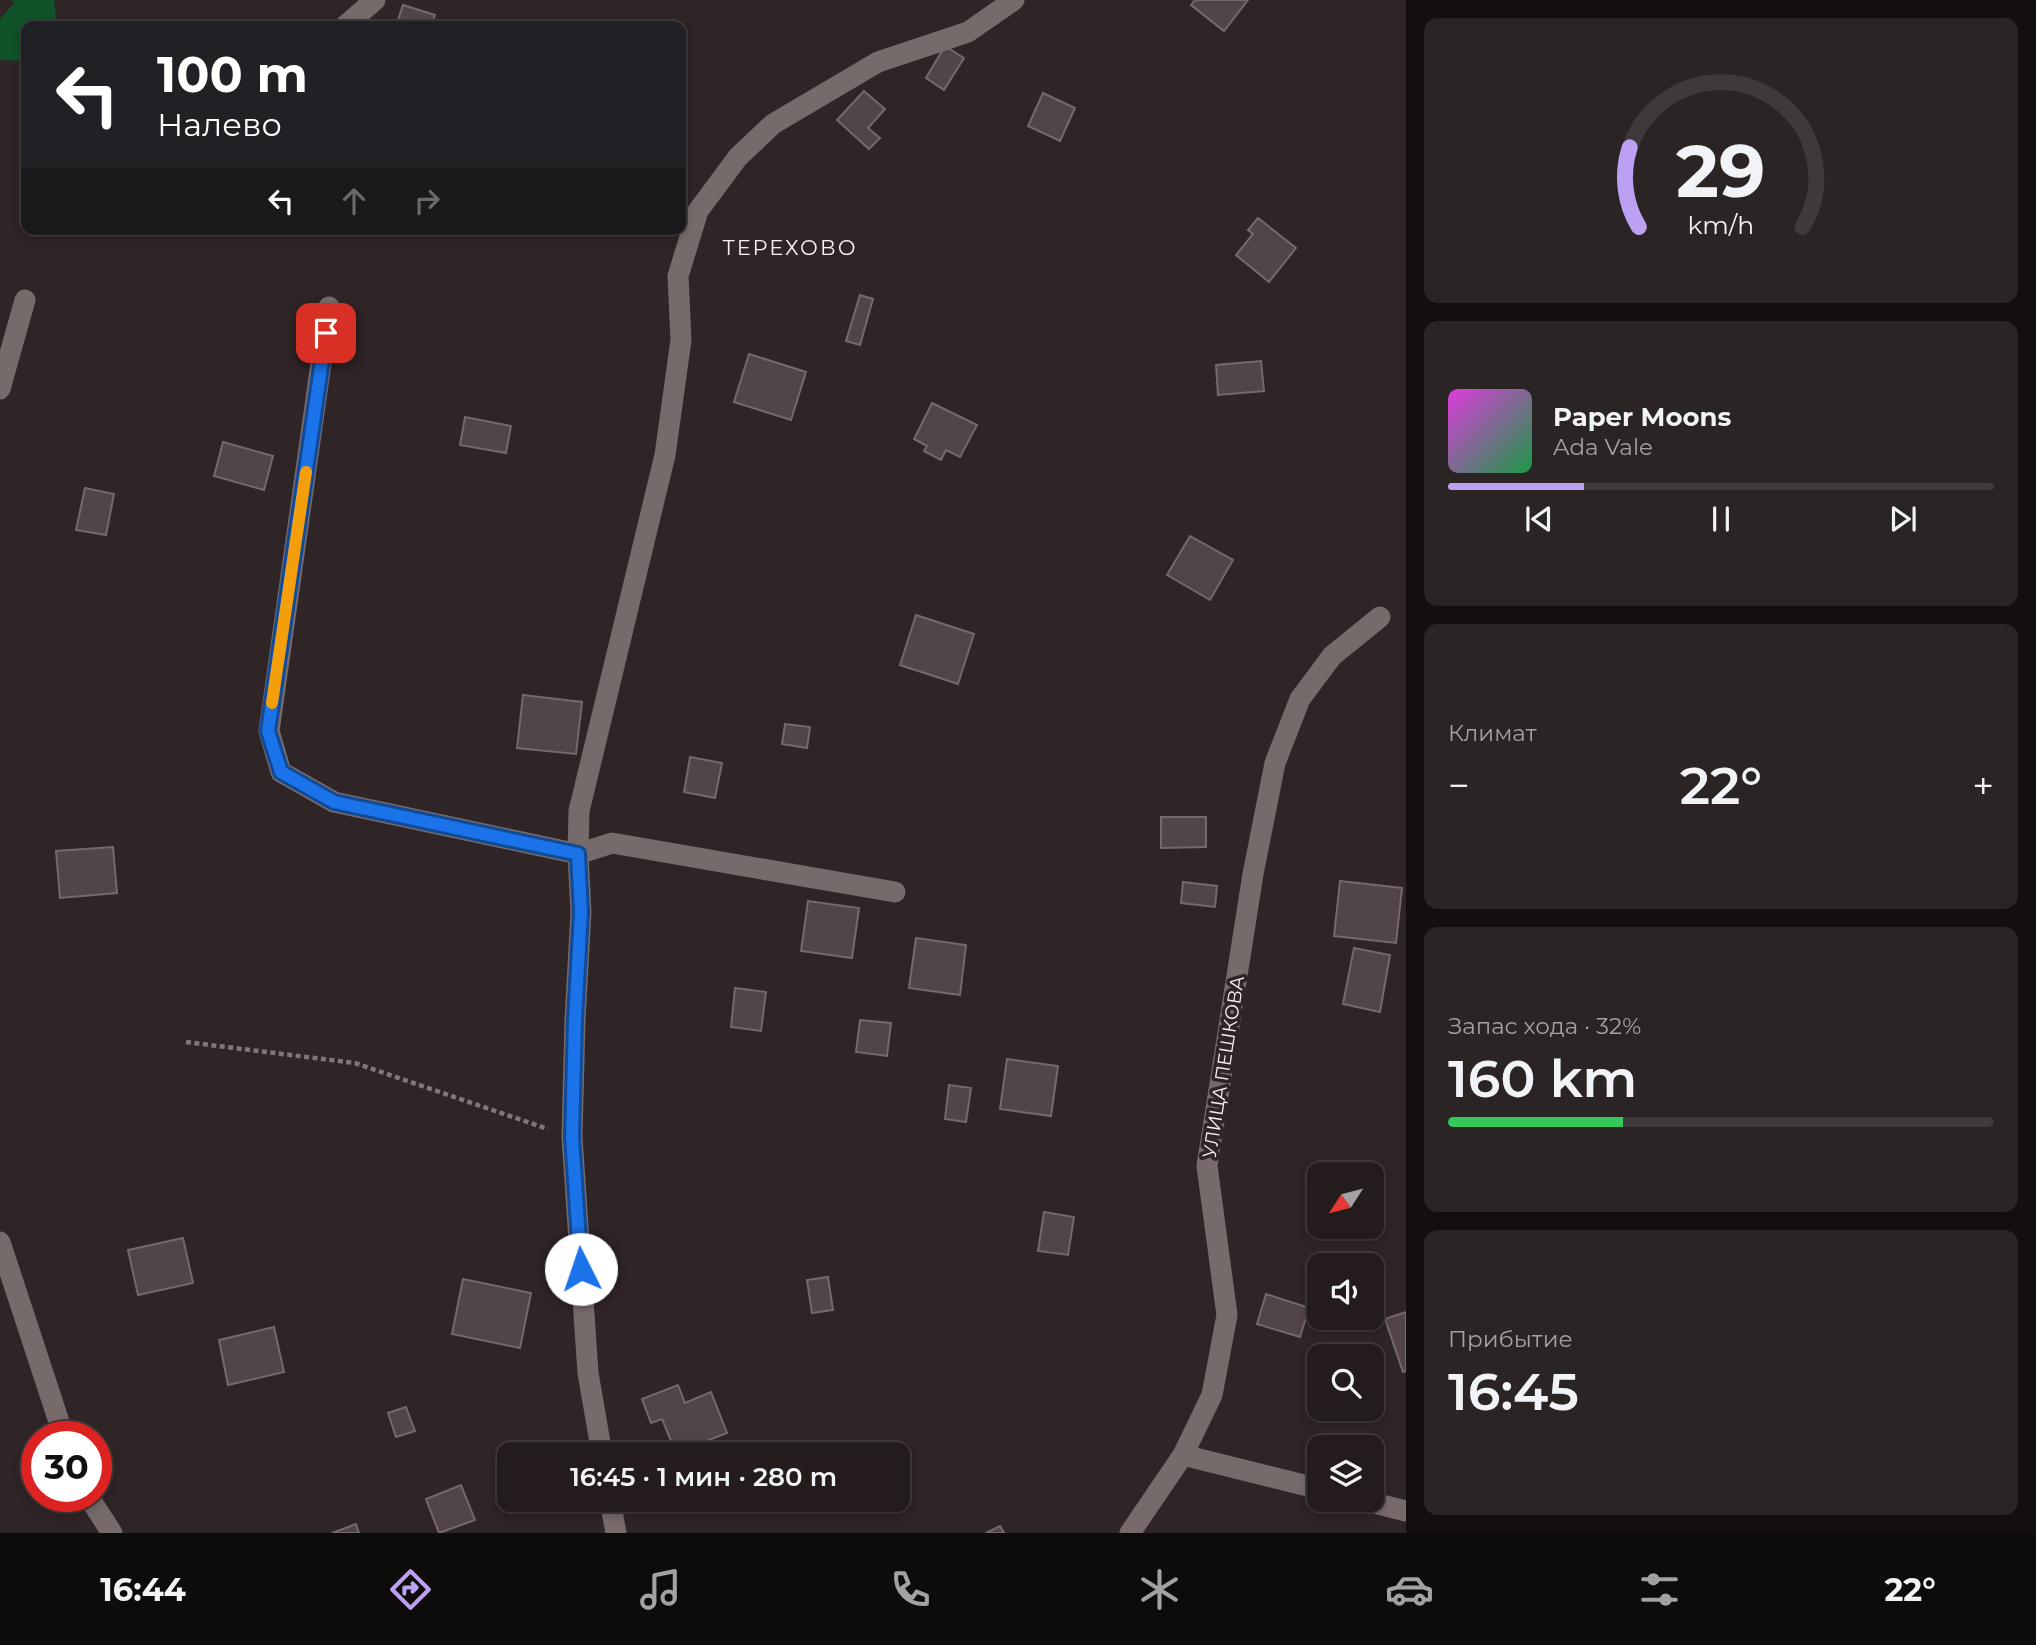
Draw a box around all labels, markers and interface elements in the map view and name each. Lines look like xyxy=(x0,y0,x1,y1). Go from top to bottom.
text: 100 m xyxy=(157,45,308,104)
icon: left xyxy=(42,49,133,140)
text: Налево xyxy=(157,105,282,144)
text: 29 xyxy=(1676,127,1766,215)
icon: left xyxy=(262,182,300,220)
icon: ahead xyxy=(335,182,373,220)
icon: right xyxy=(408,182,446,220)
text: km/h xyxy=(1688,209,1754,239)
district label: ТЕРЕХОВО xyxy=(722,235,858,260)
pin xyxy=(296,303,356,363)
icon: arrive xyxy=(307,314,345,352)
text: Paper Moons xyxy=(1553,401,1731,433)
text: Ada Vale xyxy=(1553,433,1653,461)
icon: previous xyxy=(1520,500,1558,538)
icon: pause xyxy=(1702,500,1740,538)
icon: next xyxy=(1884,500,1922,538)
text: Климат xyxy=(1448,719,1537,747)
text: 22° xyxy=(1680,754,1762,817)
text: − xyxy=(1448,762,1470,809)
text: + xyxy=(1972,762,1994,809)
street label: УЛИЦА ПЕШКОВА xyxy=(1198,974,1249,1160)
text: Запас хода · 32% xyxy=(1448,1012,1641,1040)
text: 160 km xyxy=(1448,1047,1637,1110)
north arrow xyxy=(1307,1162,1384,1239)
map controls xyxy=(1307,1162,1384,1512)
position arrow xyxy=(544,1232,618,1306)
button: sound xyxy=(1307,1253,1384,1330)
text: Прибытие xyxy=(1448,1325,1573,1353)
button: search xyxy=(1307,1344,1384,1421)
text: 16:45 xyxy=(1448,1360,1579,1423)
speed limit sign: 30 xyxy=(21,1421,112,1512)
button: layers xyxy=(1307,1435,1384,1512)
text: 16:45 · 1 мин · 280 m xyxy=(570,1461,837,1493)
icon: directions xyxy=(386,1565,435,1614)
icon: music xyxy=(636,1565,685,1614)
icon: phone xyxy=(886,1565,935,1614)
icon: climate xyxy=(1135,1565,1184,1614)
icon: car xyxy=(1385,1565,1434,1614)
icon: filters xyxy=(1635,1565,1684,1614)
text: 16:44 xyxy=(100,1570,186,1609)
text: 22° xyxy=(1884,1570,1936,1609)

